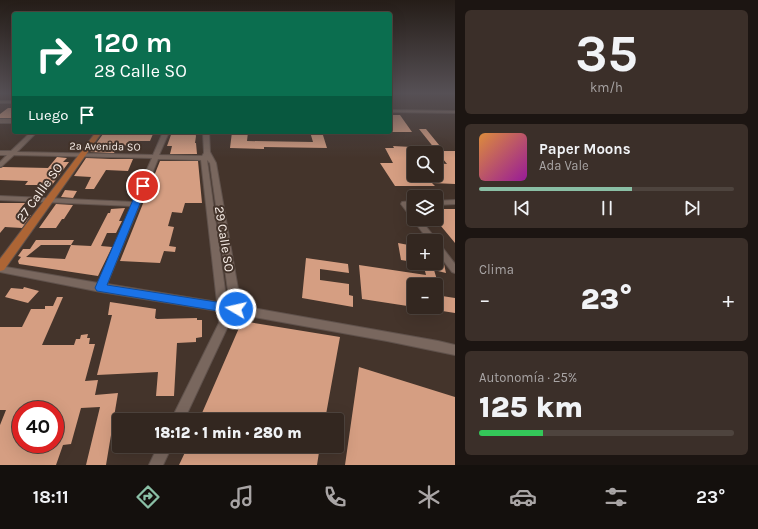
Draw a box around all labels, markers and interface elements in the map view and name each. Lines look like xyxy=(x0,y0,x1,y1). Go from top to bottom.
text: 35 xyxy=(575,23,638,84)
text: 120 m xyxy=(94,26,172,59)
icon: right xyxy=(28,28,80,80)
text: 28 Calle SO xyxy=(94,60,187,82)
text: km/h xyxy=(590,80,623,95)
icon: arrive xyxy=(76,104,98,126)
text: Luego xyxy=(28,106,68,124)
street label: 2a Avenida SO xyxy=(69,139,141,154)
text: Paper Moons xyxy=(539,140,631,158)
map controls xyxy=(407,146,443,314)
button: search xyxy=(407,146,443,182)
text: Ada Vale xyxy=(539,158,589,173)
street label: 27 Callle SO xyxy=(13,160,66,225)
pin xyxy=(126,169,160,203)
icon: arrive xyxy=(132,175,154,197)
button: layers xyxy=(407,190,443,226)
icon: previous xyxy=(511,197,533,219)
icon: pause xyxy=(596,197,618,219)
icon: next xyxy=(681,197,703,219)
street label: 29 Calle SO xyxy=(212,205,237,273)
button: + xyxy=(407,234,443,270)
text: Clima xyxy=(479,262,514,277)
button: − xyxy=(407,278,443,314)
text: 23° xyxy=(581,281,632,317)
text: − xyxy=(479,287,491,313)
text: + xyxy=(722,287,734,313)
position arrow xyxy=(215,288,257,330)
text: Autonomía · 25% xyxy=(479,370,577,385)
text: 125 km xyxy=(479,389,583,425)
speed limit sign: 40 xyxy=(12,401,64,453)
text: 18:12 · 1 min · 280 m xyxy=(154,424,302,442)
icon: directions xyxy=(134,483,162,511)
icon: music xyxy=(228,483,256,511)
icon: phone xyxy=(321,483,349,511)
icon: climate xyxy=(415,483,443,511)
icon: car xyxy=(509,483,537,511)
icon: filters xyxy=(602,483,630,511)
text: 18:11 xyxy=(33,486,69,508)
text: 23° xyxy=(696,486,725,508)

